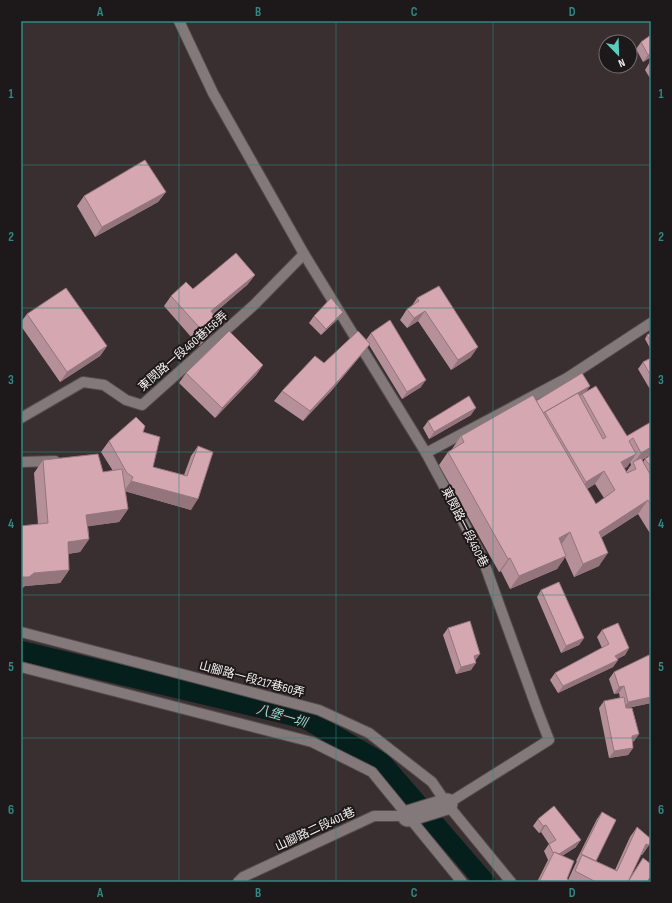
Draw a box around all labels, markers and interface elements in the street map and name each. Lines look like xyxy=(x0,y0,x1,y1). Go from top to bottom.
text: A xyxy=(96,4,104,20)
text: B xyxy=(255,4,261,20)
text: C xyxy=(411,4,418,20)
text: D xyxy=(569,4,576,20)
north arrow xyxy=(598,34,638,74)
text: N xyxy=(616,56,627,70)
text: 1 xyxy=(8,86,14,102)
text: 1 xyxy=(658,86,664,102)
text: 2 xyxy=(8,229,14,245)
text: 2 xyxy=(658,229,664,245)
street label: 東閔路一段460巷156弄 xyxy=(135,308,231,394)
text: 3 xyxy=(8,372,14,388)
text: 3 xyxy=(658,372,664,388)
street label: 東閔路一段460巷 xyxy=(438,485,491,570)
text: 4 xyxy=(8,516,14,532)
text: 4 xyxy=(658,516,664,532)
street label: 山腳路一段217巷60弄 xyxy=(197,658,306,701)
text: 5 xyxy=(8,659,14,675)
text: 5 xyxy=(658,659,664,675)
water label: 八堡一圳 xyxy=(255,701,311,731)
text: 6 xyxy=(8,802,14,818)
text: 6 xyxy=(658,802,664,818)
street label: 山腳路二段401巷 xyxy=(273,804,358,855)
text: A xyxy=(96,885,104,901)
text: B xyxy=(255,885,261,901)
text: C xyxy=(411,885,418,901)
text: D xyxy=(569,885,576,901)

